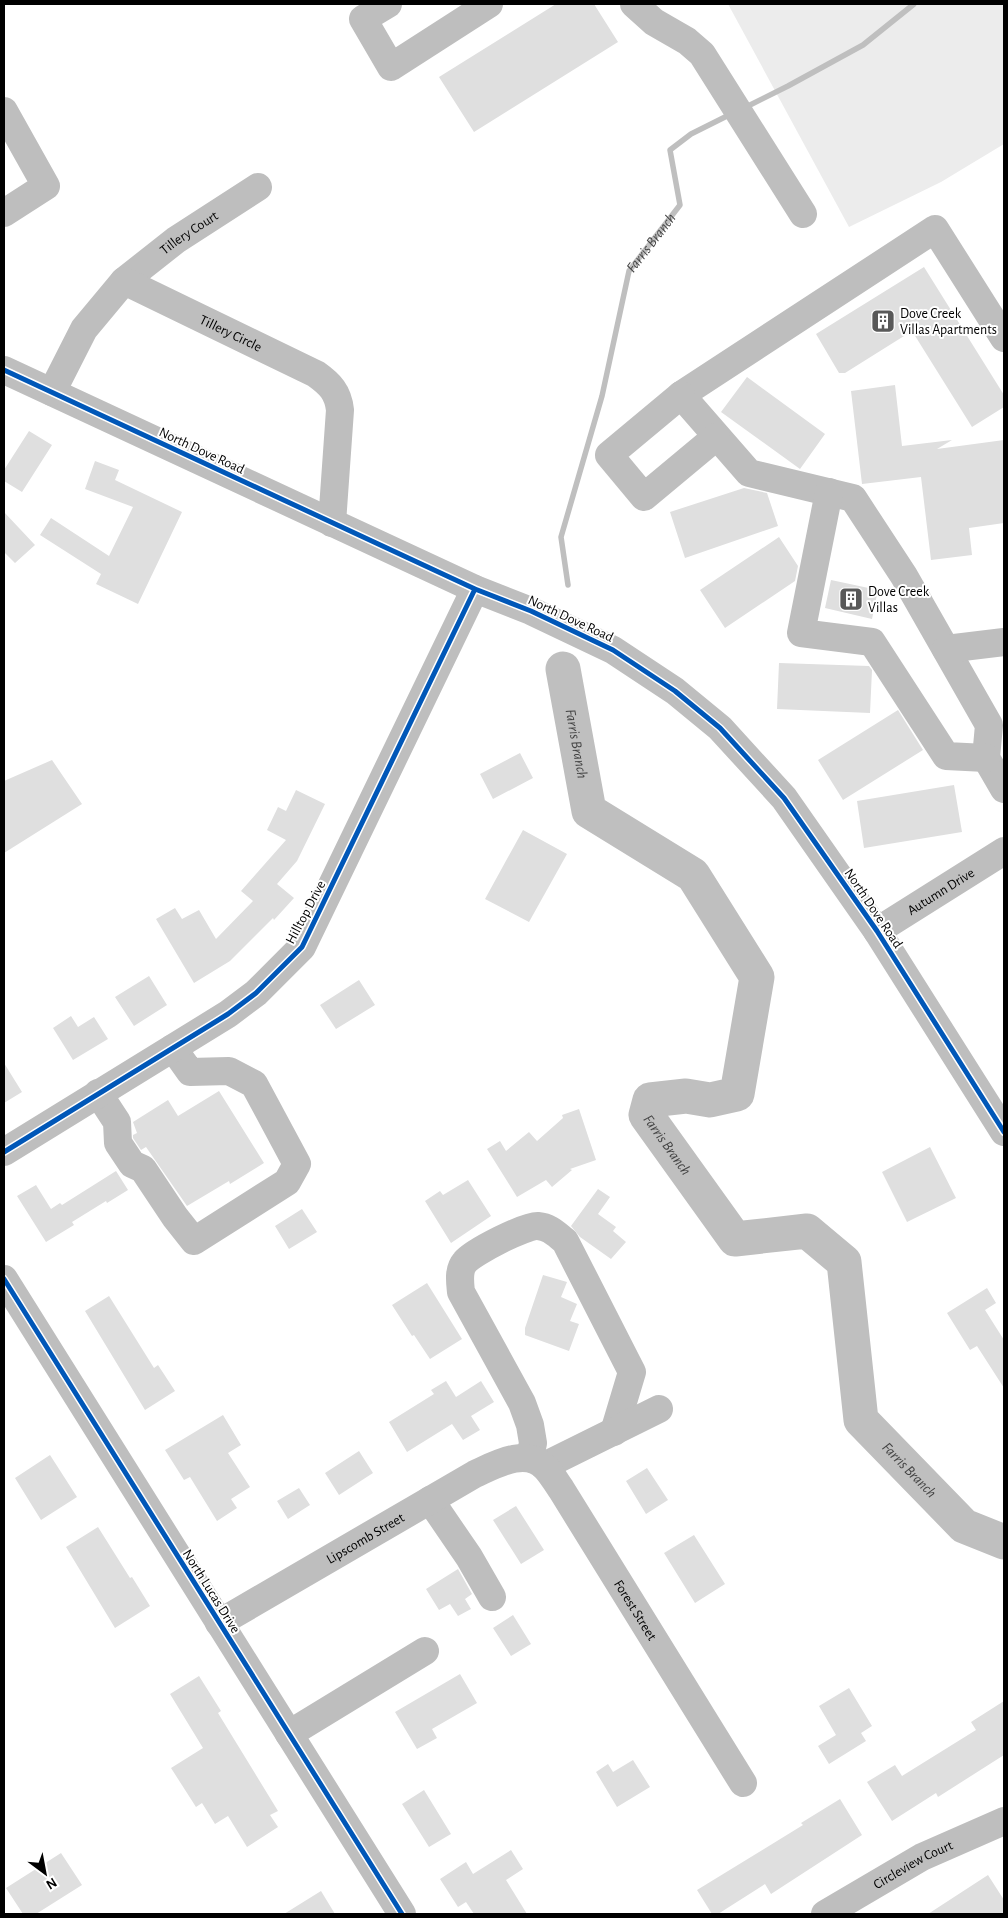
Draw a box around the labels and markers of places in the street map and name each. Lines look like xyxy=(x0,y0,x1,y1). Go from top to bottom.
place label: Dove Creek Villas Apartments xyxy=(900,307,997,337)
building icon: Dove Creek Villas Apartments xyxy=(870,308,896,334)
place label: Dove Creek Villas xyxy=(868,585,930,615)
building icon: Dove Creek Villas xyxy=(838,586,864,612)

